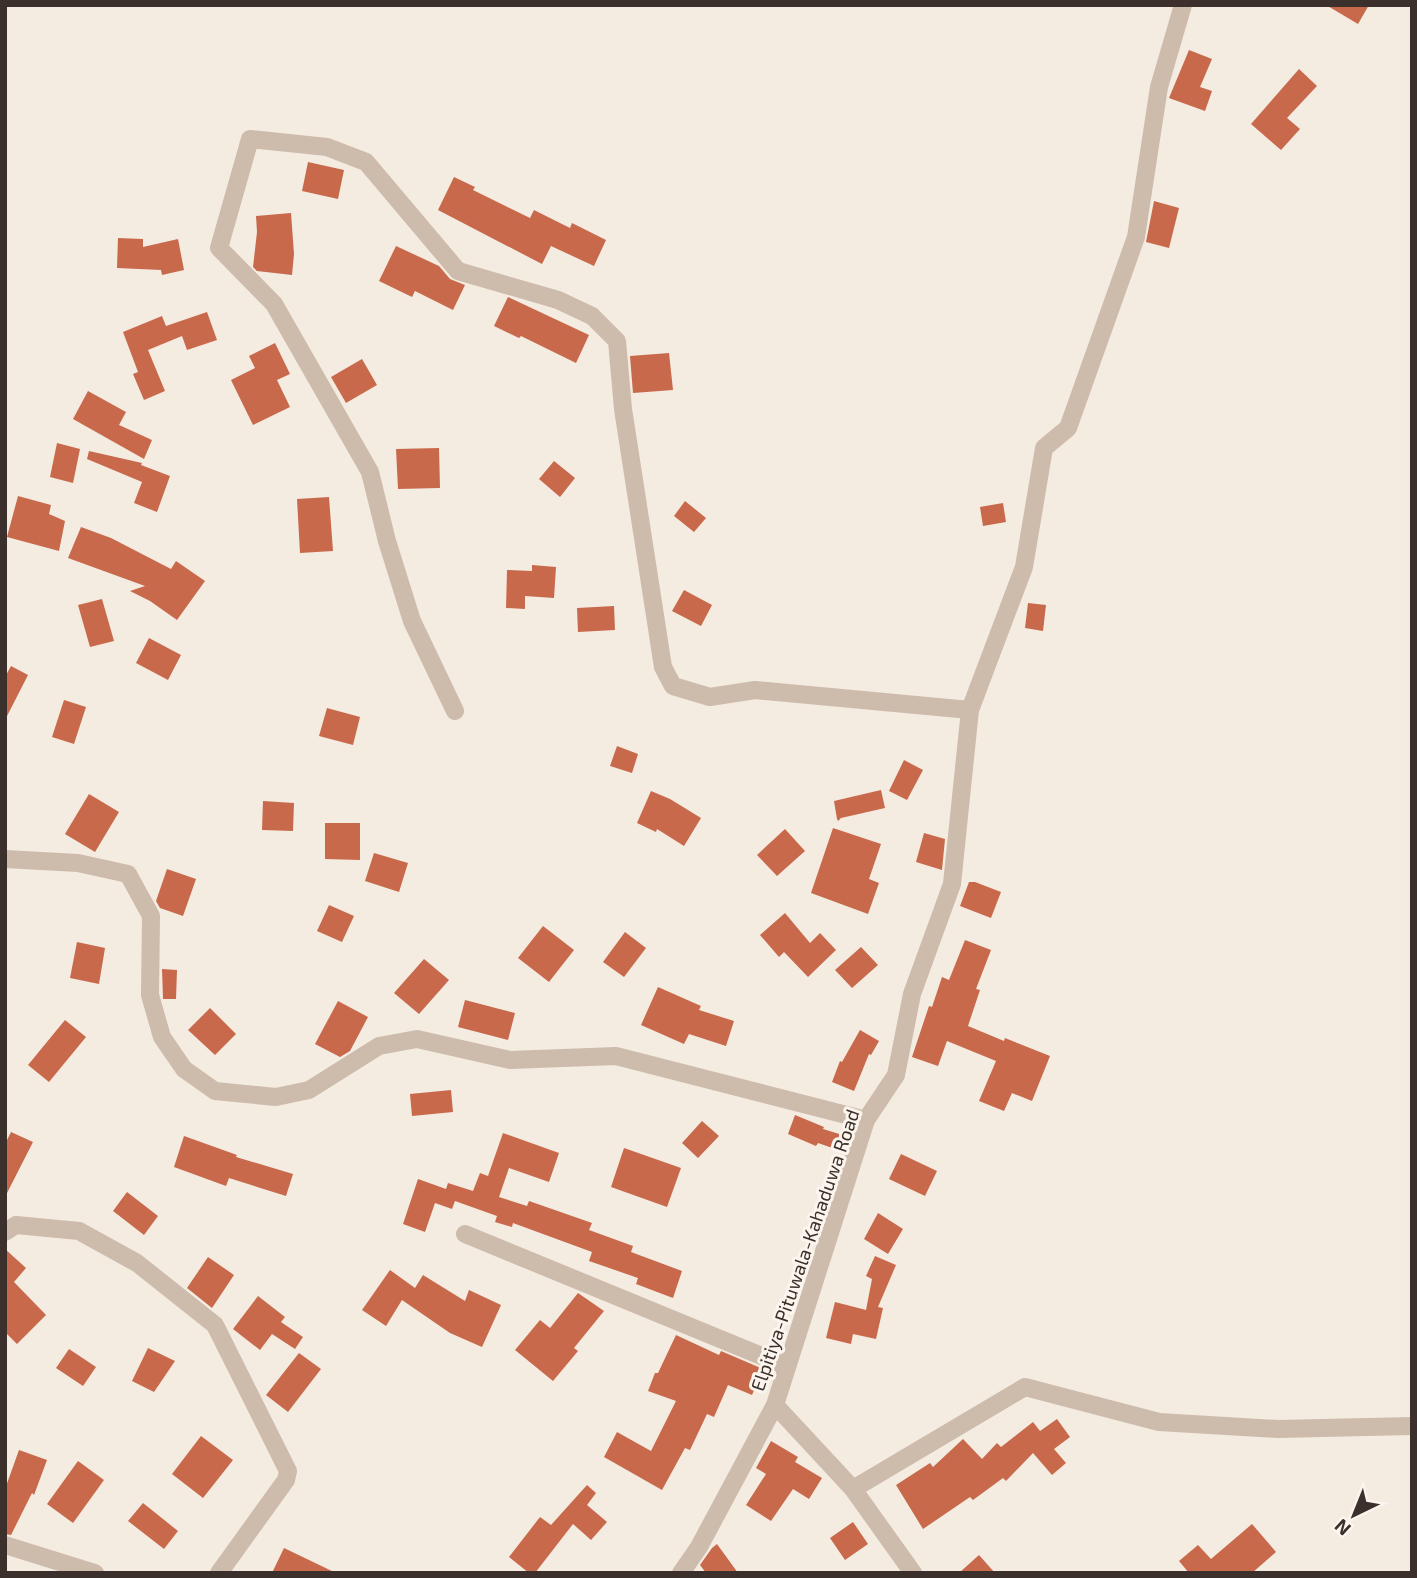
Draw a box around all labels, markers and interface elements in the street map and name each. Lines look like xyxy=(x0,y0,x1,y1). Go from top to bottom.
street label: Elpitiya-Pituwala-Kahaduwa Road xyxy=(745,1106,864,1394)
north arrow xyxy=(1319,1480,1389,1550)
text: N xyxy=(1329,1515,1355,1541)

